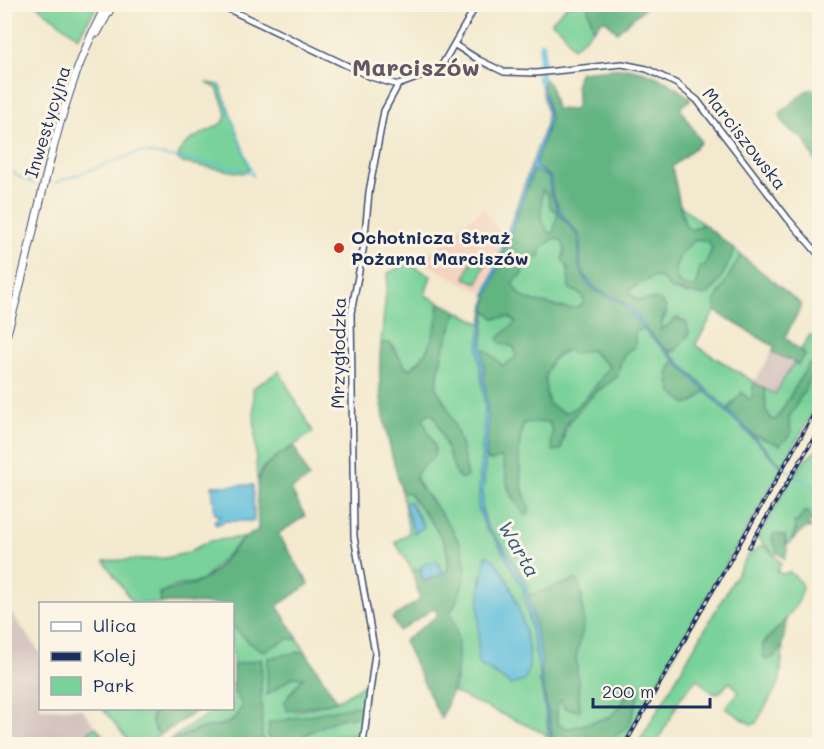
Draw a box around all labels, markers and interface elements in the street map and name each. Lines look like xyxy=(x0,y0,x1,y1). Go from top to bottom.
district label: Marciszów xyxy=(352,51,480,82)
street label: Inwestycyjna xyxy=(19,63,76,181)
street label: Marciszowska xyxy=(697,82,792,194)
place label: Ochotnicza Straż Pożarna Marciszów xyxy=(351,225,529,270)
marker: Ochotnicza Straż Pożarna Marciszów xyxy=(332,241,346,255)
street label: Mrzygłodzka xyxy=(325,297,351,409)
water label: Warta xyxy=(493,515,546,582)
legend xyxy=(39,602,234,710)
text: Ulica xyxy=(93,613,137,637)
text: Kolej xyxy=(93,643,136,667)
scale bar xyxy=(593,671,710,709)
text: Park xyxy=(93,673,134,697)
text: 200 m xyxy=(602,679,654,703)

